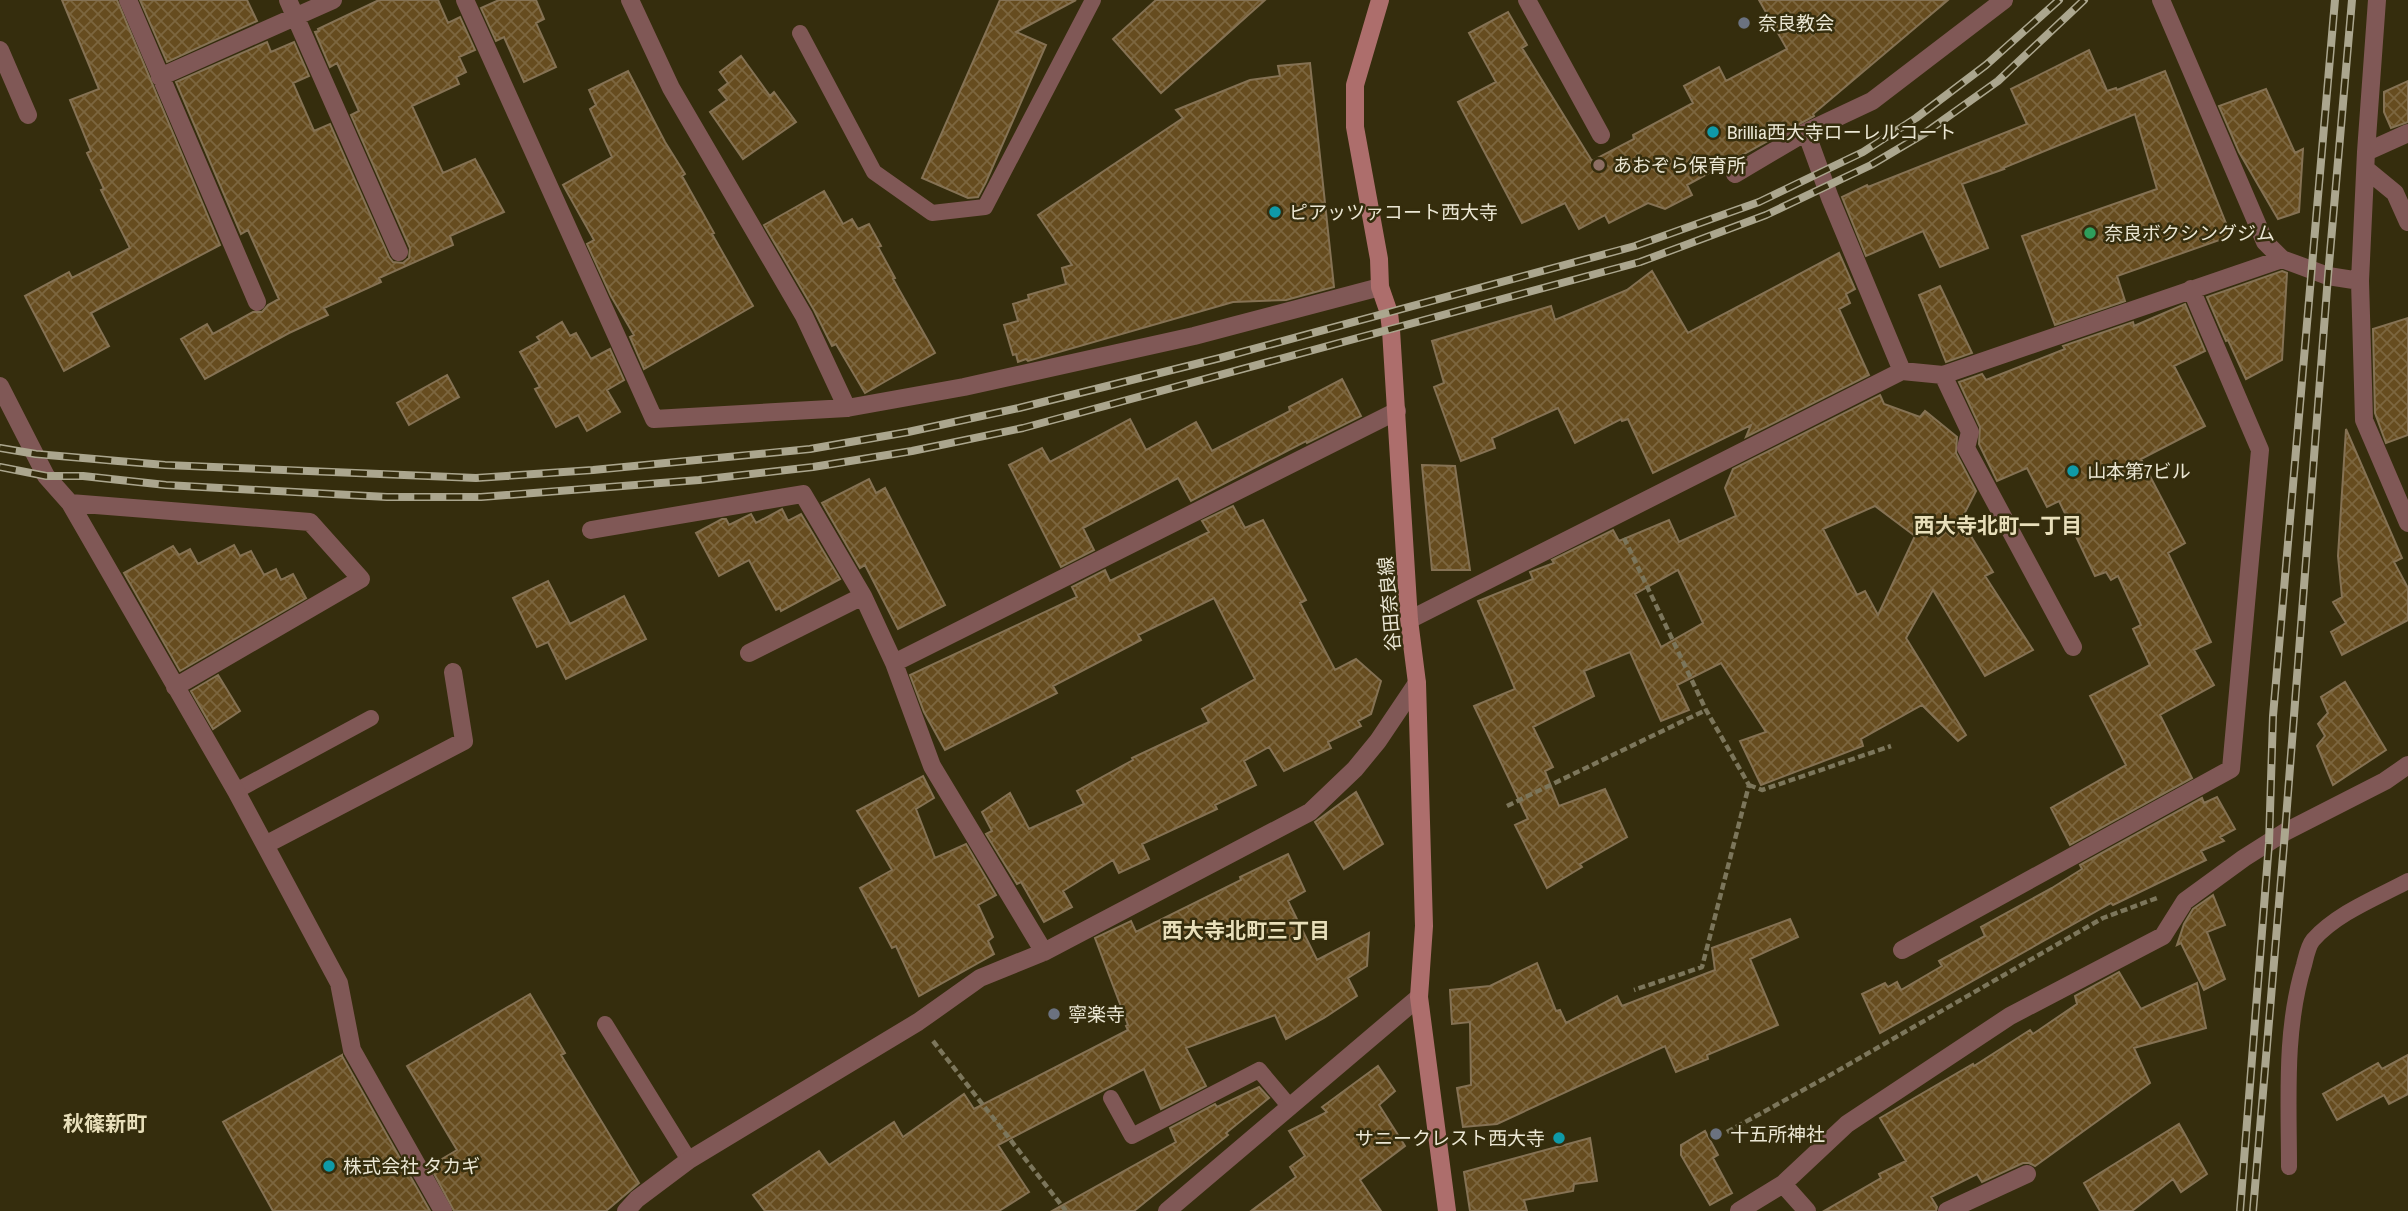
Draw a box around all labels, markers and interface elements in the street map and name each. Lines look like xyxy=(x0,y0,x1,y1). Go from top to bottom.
place label: 奈良教会 xyxy=(1758,10,1834,36)
marker: 奈良教会 xyxy=(1736,15,1752,31)
place label: Brillia西大寺ローレルコート xyxy=(1727,119,1956,145)
marker: Brillia西大寺ローレルコート xyxy=(1705,124,1721,140)
place label: あおぞら保育所 xyxy=(1613,152,1746,178)
marker: あおぞら保育所 xyxy=(1591,157,1607,173)
place label: ピアッツァコート西大寺 xyxy=(1289,199,1498,225)
marker: ピアッツァコート西大寺 xyxy=(1267,204,1283,220)
place label: 奈良ボクシングジム xyxy=(2104,220,2275,246)
marker: 奈良ボクシングジム xyxy=(2082,225,2098,241)
place label: 山本第7ビル xyxy=(2087,458,2191,484)
marker: 山本第7ビル xyxy=(2065,463,2081,479)
district label: 西大寺北町一丁目 xyxy=(1914,511,2082,540)
street label: 谷田奈良線 xyxy=(1372,556,1406,652)
district label: 西大寺北町三丁目 xyxy=(1162,916,1330,945)
place label: 寧楽寺 xyxy=(1068,1001,1125,1027)
marker: 寧楽寺 xyxy=(1046,1006,1062,1022)
district label: 秋篠新町 xyxy=(63,1109,147,1138)
place label: 十五所神社 xyxy=(1730,1121,1825,1147)
place label: サニークレスト西大寺 xyxy=(1355,1125,1545,1151)
marker: 十五所神社 xyxy=(1708,1126,1724,1142)
marker: サニークレスト西大寺 xyxy=(1551,1130,1567,1146)
place label: 株式会社 タカギ xyxy=(343,1153,480,1179)
marker: 株式会社 タカギ xyxy=(321,1158,337,1174)

